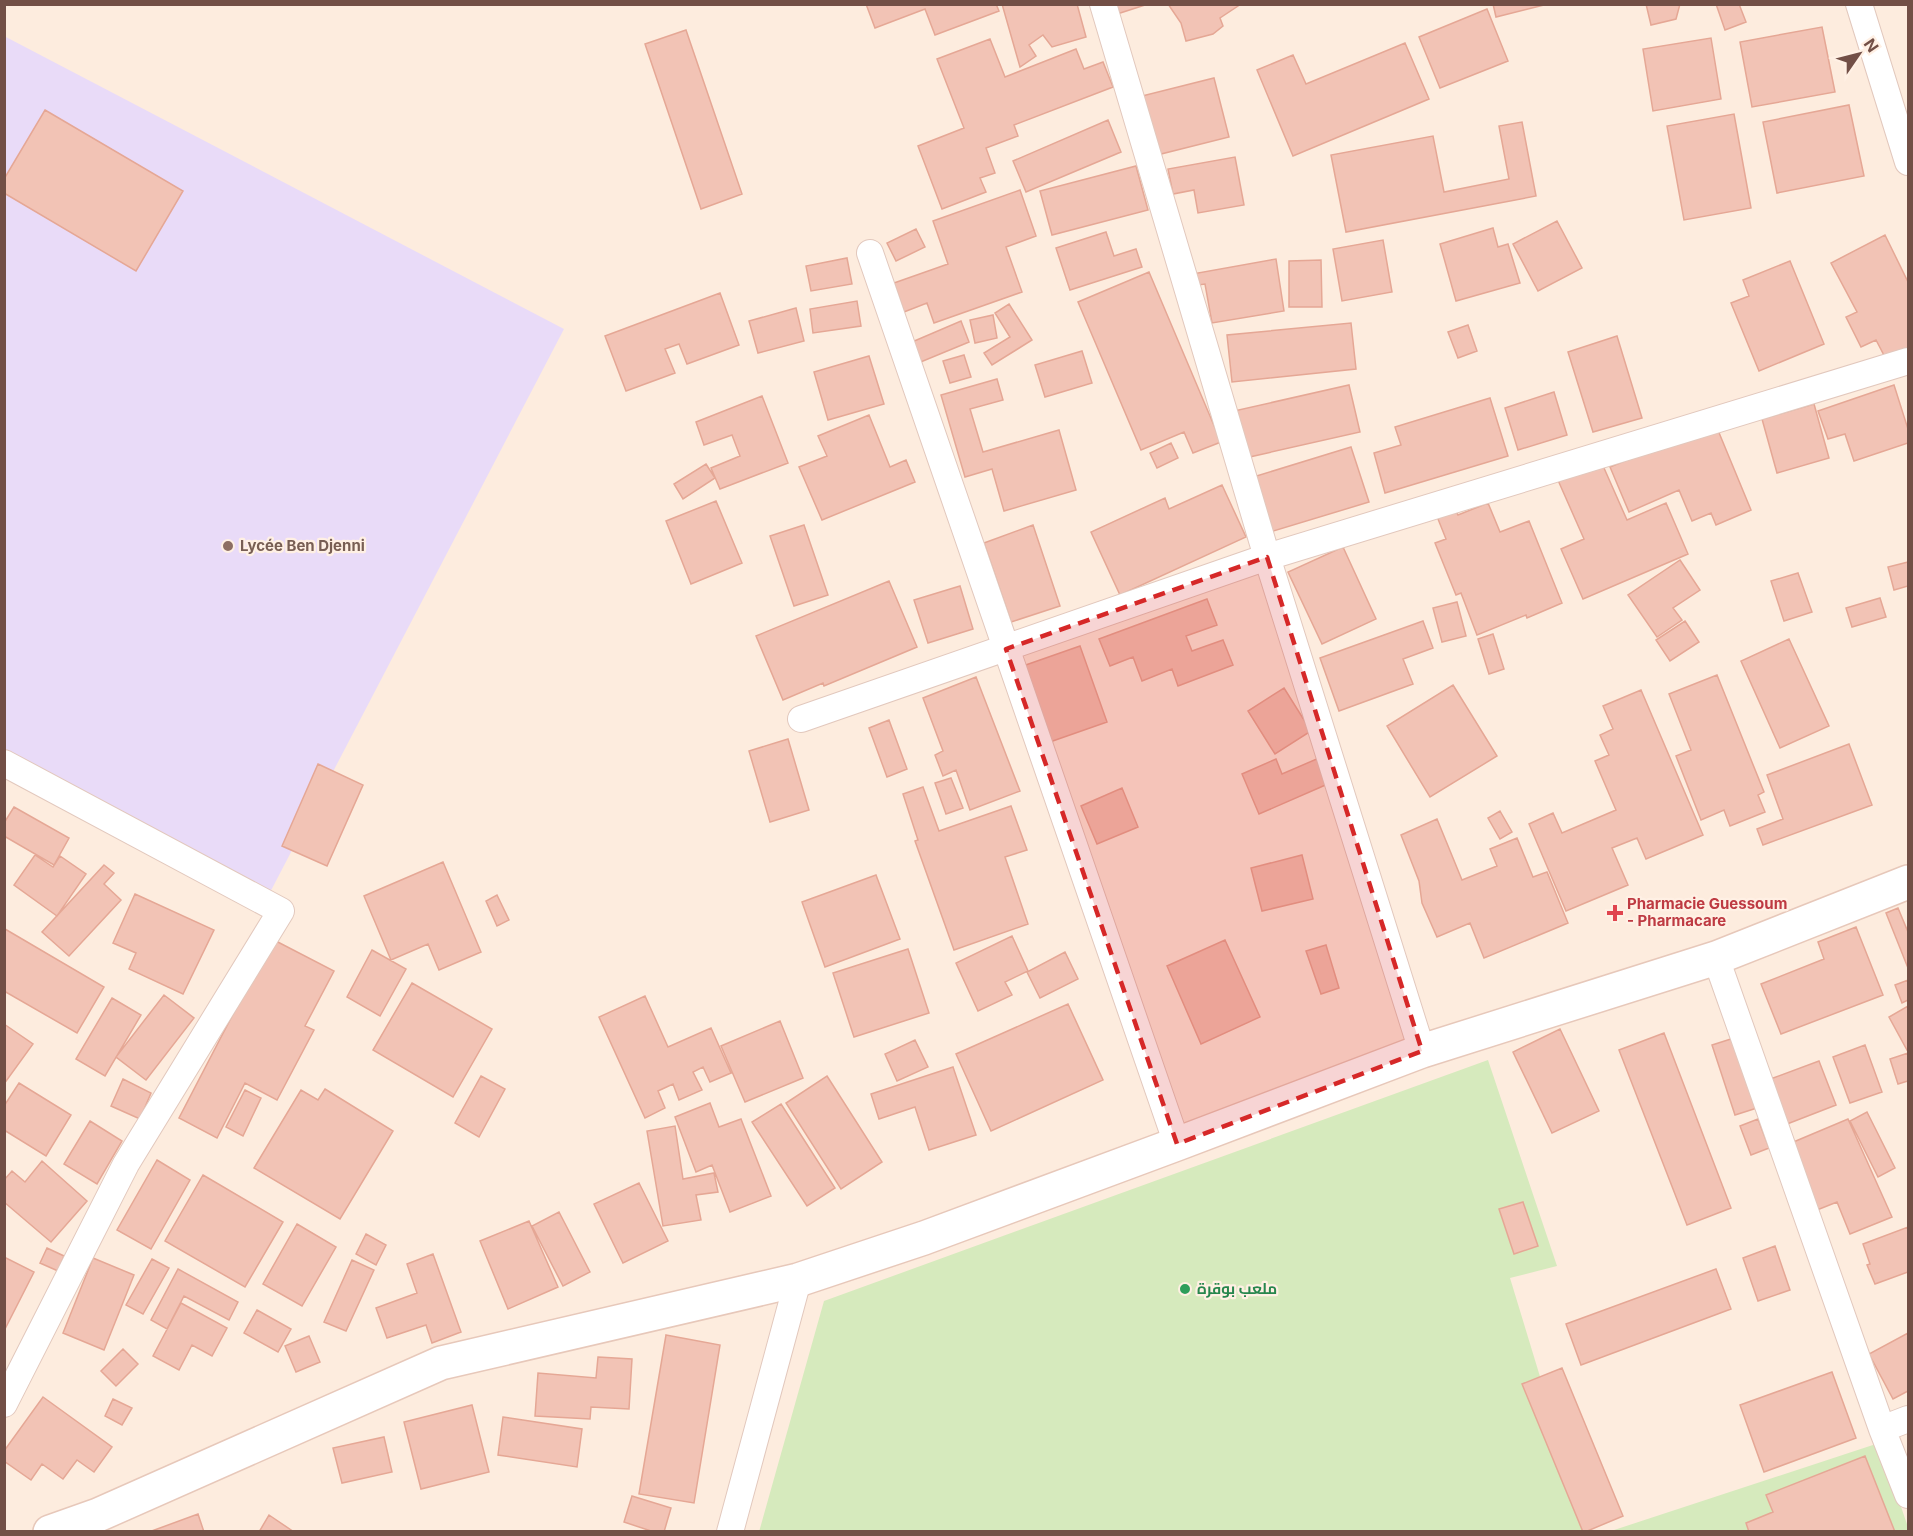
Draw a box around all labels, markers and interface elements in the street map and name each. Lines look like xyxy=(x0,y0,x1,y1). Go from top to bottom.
north arrow xyxy=(1829,24,1889,84)
text: N xyxy=(1860,35,1883,56)
place label: Lycée Ben Djenni xyxy=(240,536,365,555)
marker: Lycée Ben Djenni xyxy=(221,539,235,553)
place label: Pharmacie Guessoum - Pharmacare xyxy=(1627,894,1787,930)
marker: Pharmacie Guessoum - Pharmacare xyxy=(1608,906,1622,920)
place label: ملعب بوقرة xyxy=(1197,1279,1277,1298)
marker: ملعب بوقرة xyxy=(1178,1282,1192,1296)

